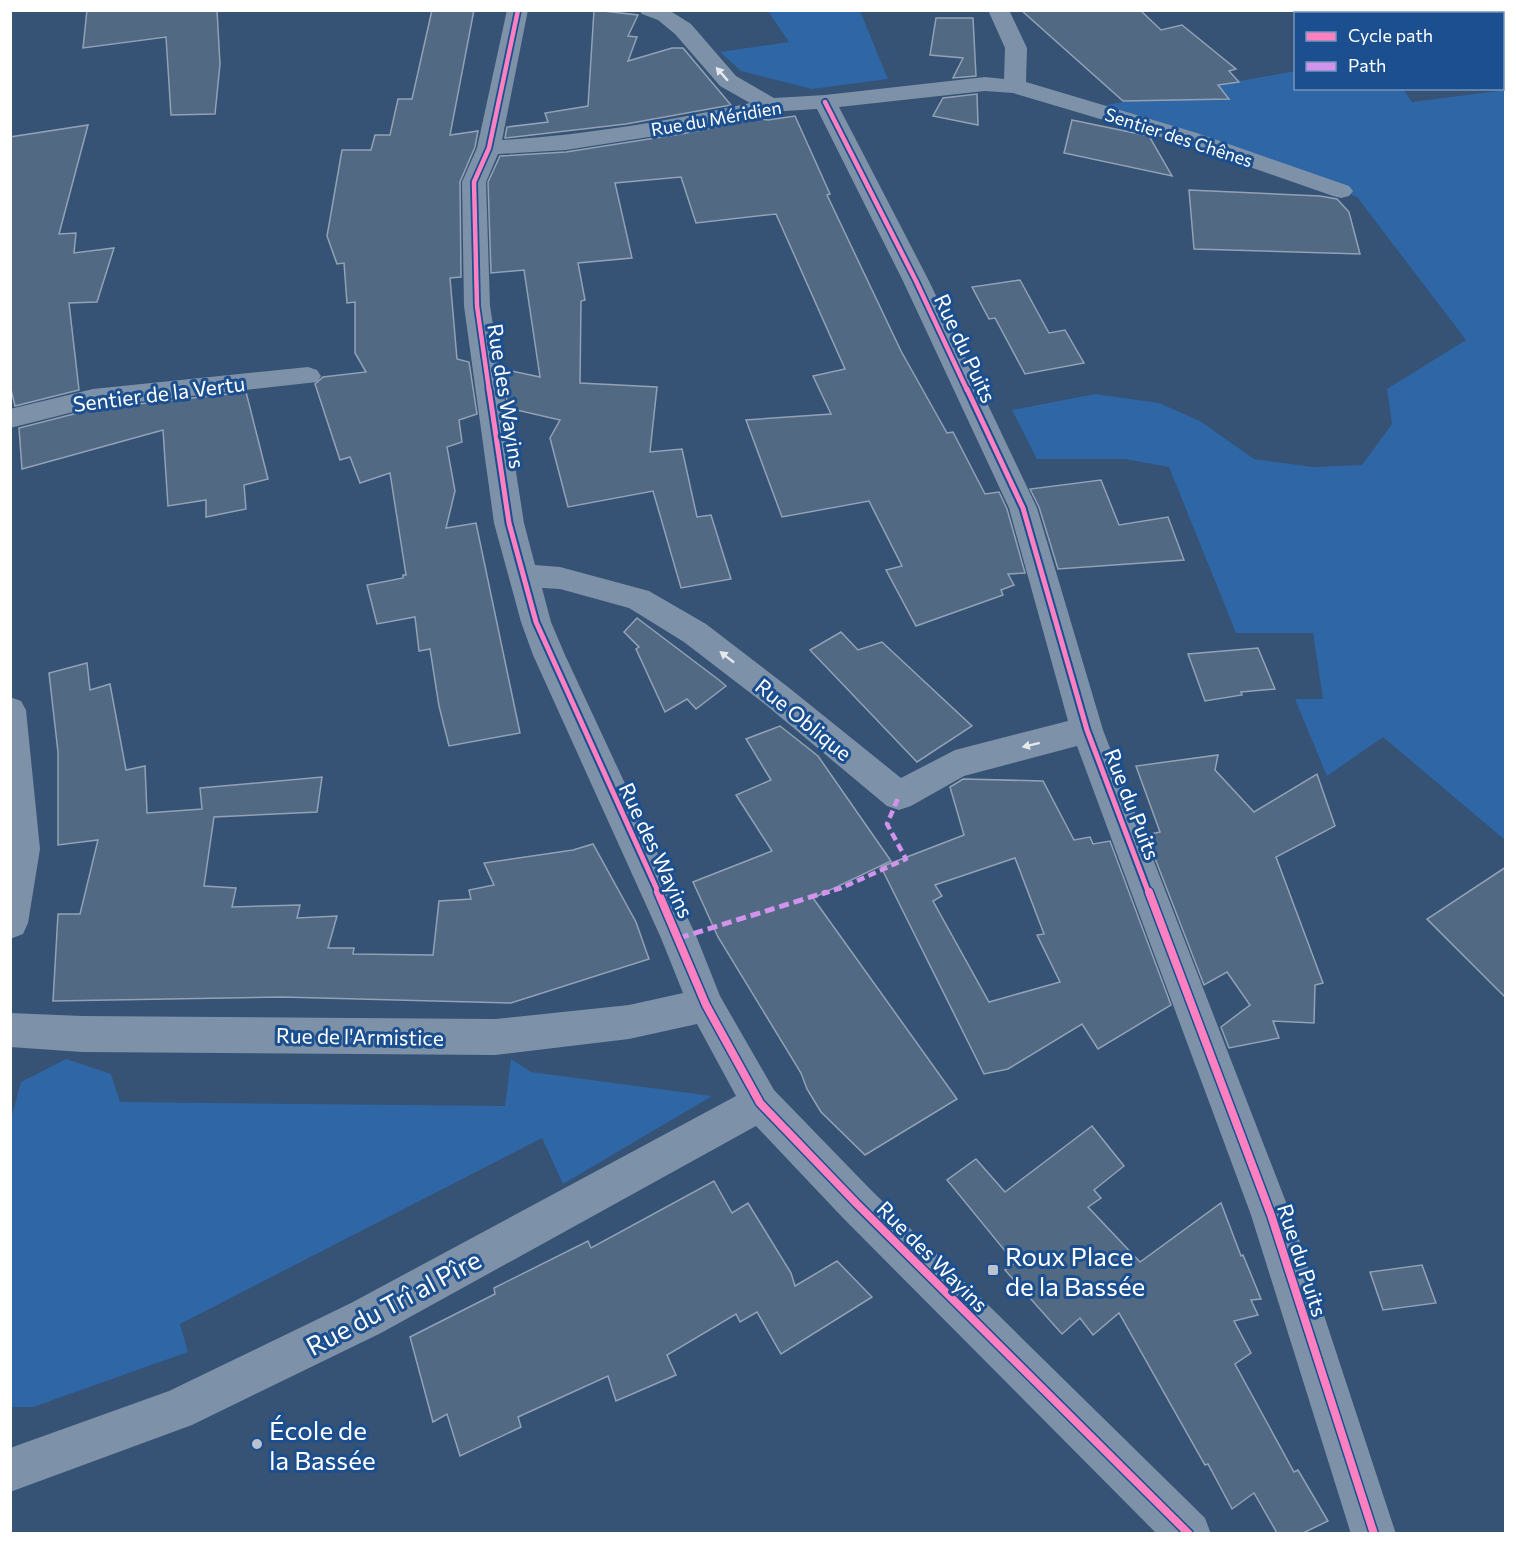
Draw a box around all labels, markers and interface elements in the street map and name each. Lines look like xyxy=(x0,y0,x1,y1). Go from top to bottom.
legend xyxy=(1294,12,1504,90)
text: Cycle path xyxy=(1348,24,1433,46)
text: Path xyxy=(1348,54,1386,76)
one-way arrow xyxy=(716,67,729,82)
street label: Rue du Méridien xyxy=(649,96,783,140)
street label: Sentier des Chênes xyxy=(1102,103,1256,171)
street label: Rue du Puits xyxy=(930,290,1002,406)
street label: Rue des Wayins xyxy=(483,322,531,470)
street label: Sentier de la Vertu xyxy=(71,370,247,416)
one-way arrow xyxy=(719,651,735,664)
street label: Rue Oblique xyxy=(751,673,857,765)
one-way arrow xyxy=(1022,740,1040,750)
street label: Rue du Puits xyxy=(1100,745,1166,863)
street label: Rue des Wayins xyxy=(615,778,699,922)
street label: Rue de l'Armistice xyxy=(276,1022,444,1050)
street label: Rue des Wayins xyxy=(872,1195,994,1317)
street label: Rue du Puits xyxy=(1273,1200,1333,1320)
place label: Roux Place de la Bassée xyxy=(1005,1240,1145,1301)
street label: Rue du Trî al Pîre xyxy=(300,1243,486,1361)
marker: Roux Place de la Bassée xyxy=(986,1263,1000,1277)
place label: École de la Bassée xyxy=(269,1414,376,1475)
marker: École de la Bassée xyxy=(250,1437,264,1451)

